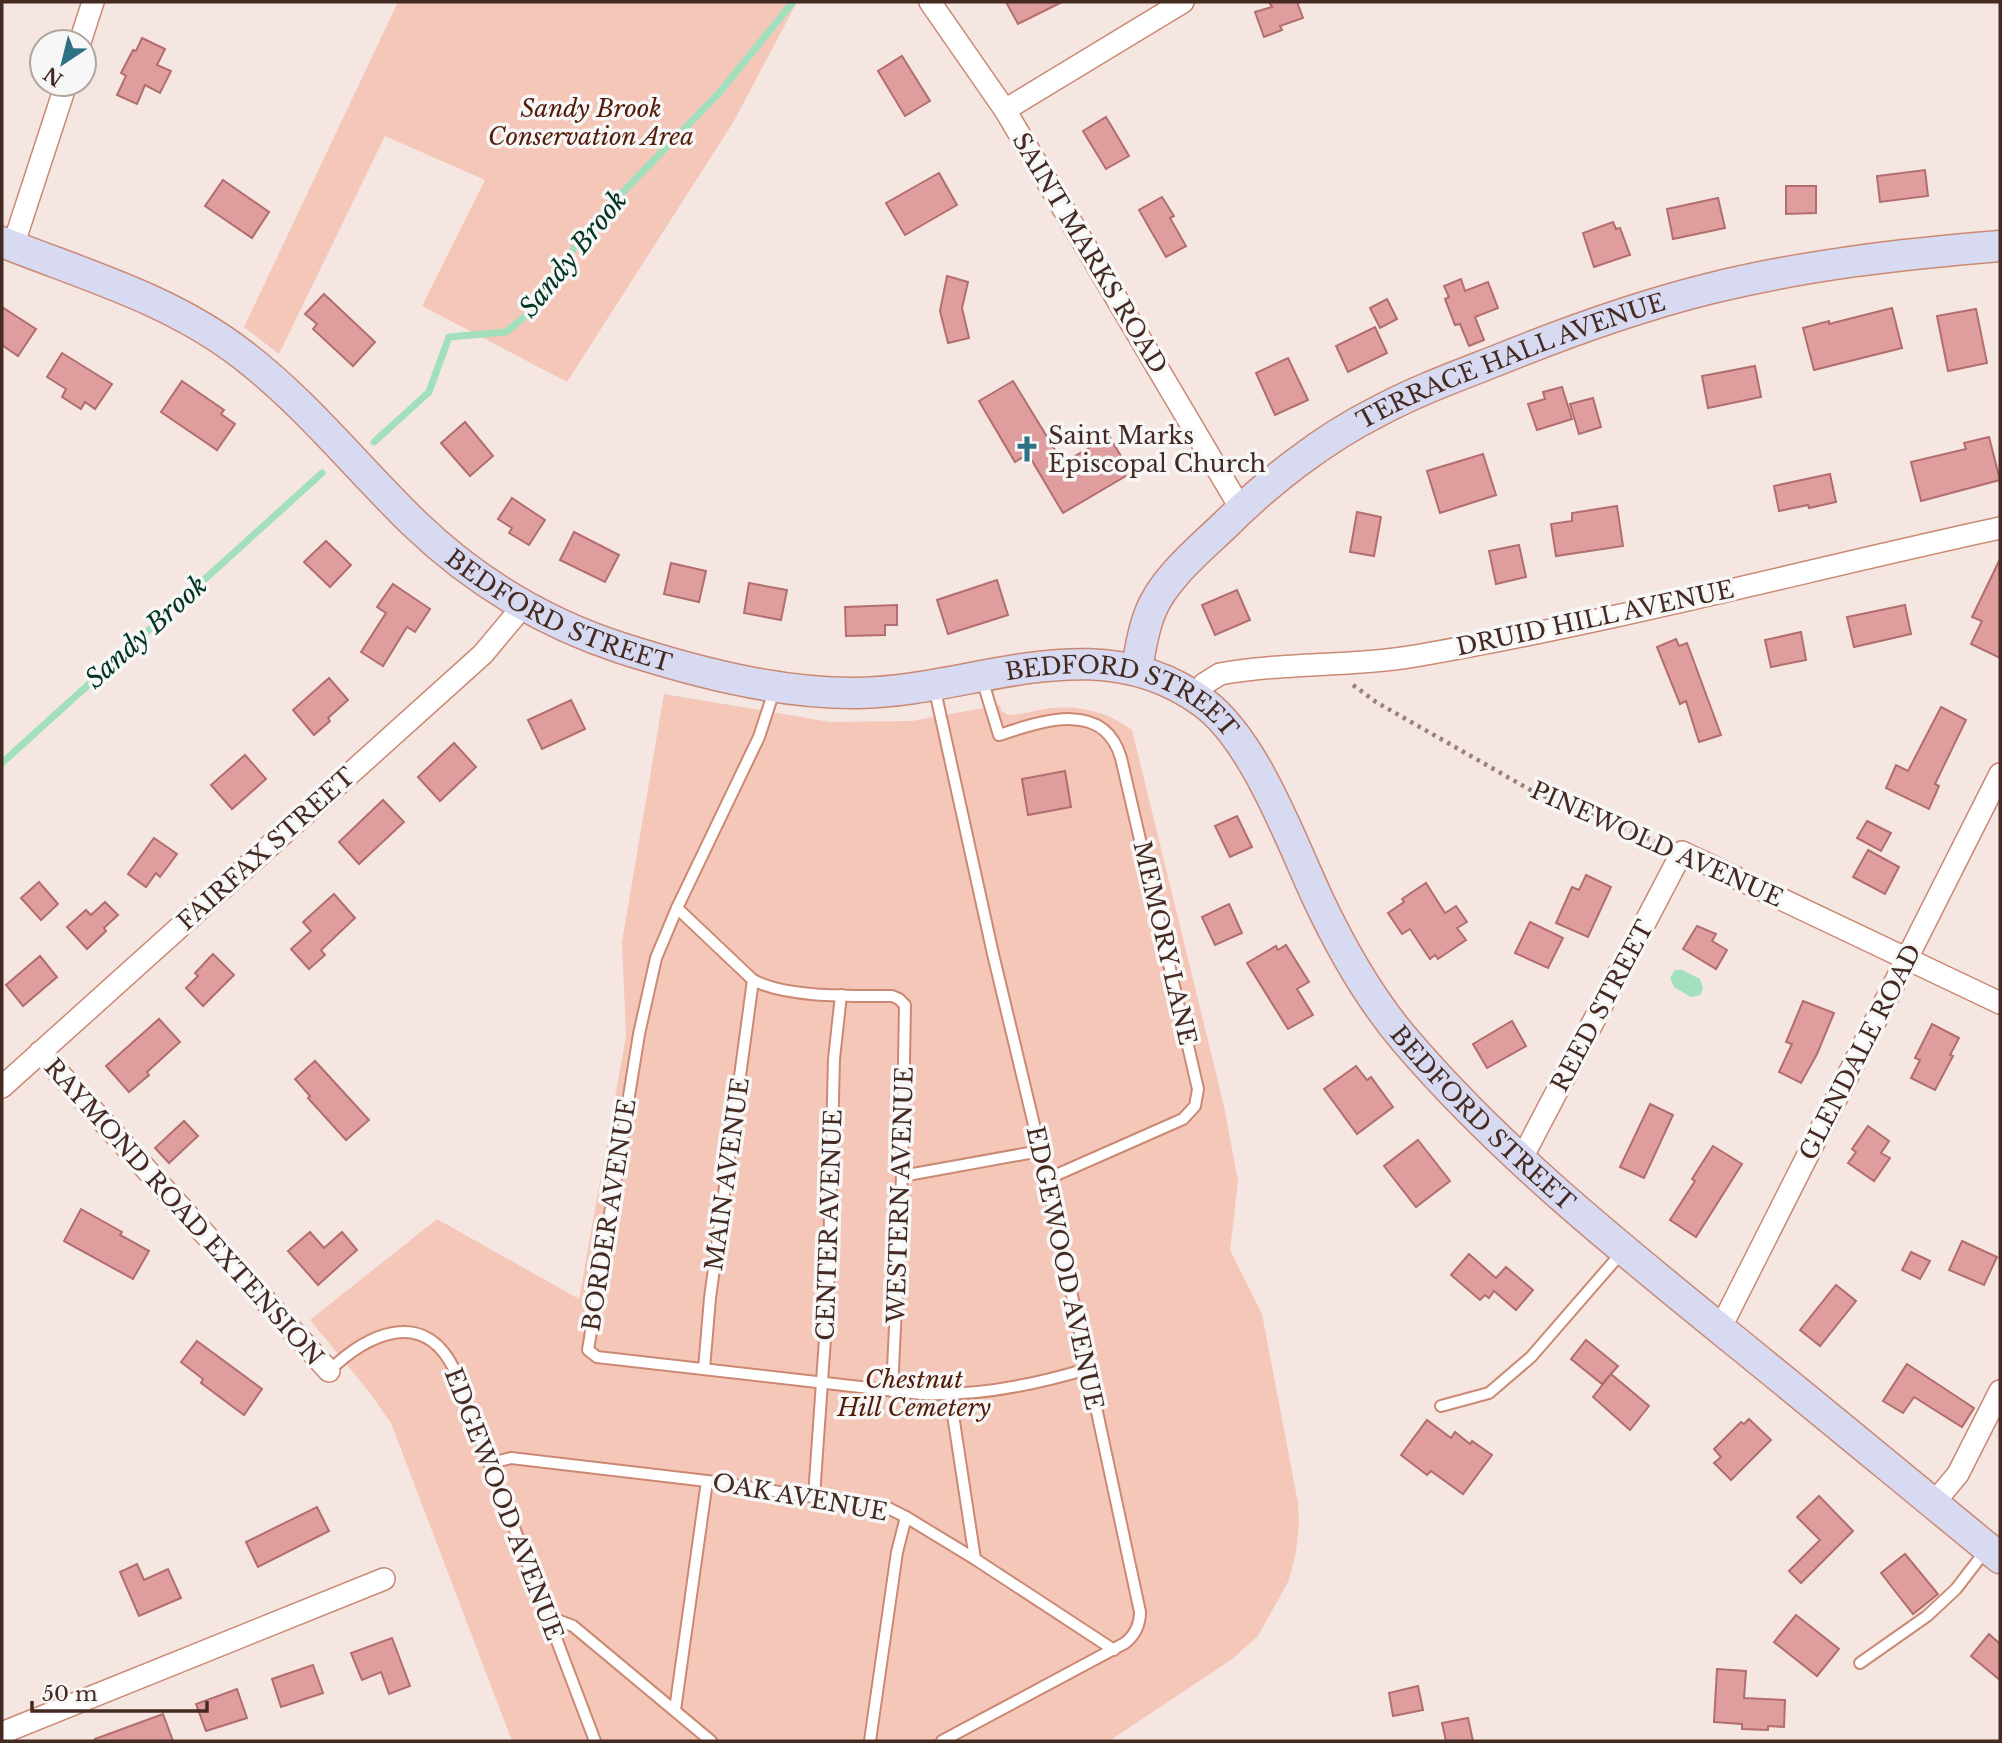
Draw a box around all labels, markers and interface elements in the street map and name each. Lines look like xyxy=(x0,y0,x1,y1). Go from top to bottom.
north arrow xyxy=(28,28,98,98)
text: N xyxy=(40,62,67,91)
park label: Sandy Brook Conservation Area xyxy=(488,94,694,151)
street label: SAINT MARKS ROAD xyxy=(1007,127,1173,379)
water label: Sandy Brook xyxy=(512,184,634,324)
street label: TERRACE HALL AVENUE xyxy=(1351,287,1669,435)
place label: Saint Marks Episcopal Church xyxy=(1048,421,1266,478)
church icon: Saint Marks Episcopal Church xyxy=(1012,434,1042,464)
street label: BEDFORD STREET xyxy=(440,543,675,677)
water label: Sandy Brook xyxy=(78,569,214,695)
street label: DRUID HILL AVENUE xyxy=(1454,574,1736,662)
street label: BEDFORD STREET xyxy=(1003,649,1245,742)
street label: FAIRFAX STREET xyxy=(171,762,361,936)
street label: PINEWOLD AVENUE xyxy=(1527,775,1787,913)
street label: MEMORY LANE xyxy=(1127,838,1203,1048)
street label: REED STREET xyxy=(1545,916,1659,1096)
street label: GLENDALE ROAD xyxy=(1793,939,1927,1165)
street label: BEDFORD STREET xyxy=(1384,1020,1581,1216)
street label: RAYMOND ROAD EXTENSION xyxy=(38,1053,330,1371)
street label: WESTERN AVENUE xyxy=(881,1066,919,1325)
street label: MAIN AVENUE xyxy=(699,1075,755,1273)
street label: BORDER AVENUE xyxy=(576,1097,642,1333)
street label: CENTER AVENUE xyxy=(810,1109,848,1341)
street label: EDGEWOOD AVENUE xyxy=(1021,1123,1109,1413)
street label: EDGEWOOD AVENUE xyxy=(439,1364,569,1644)
park label: Chestnut Hill Cemetery xyxy=(836,1365,991,1422)
street label: OAK AVENUE xyxy=(710,1467,890,1527)
scale bar xyxy=(32,1670,206,1714)
text: 50 m xyxy=(42,1681,98,1707)

